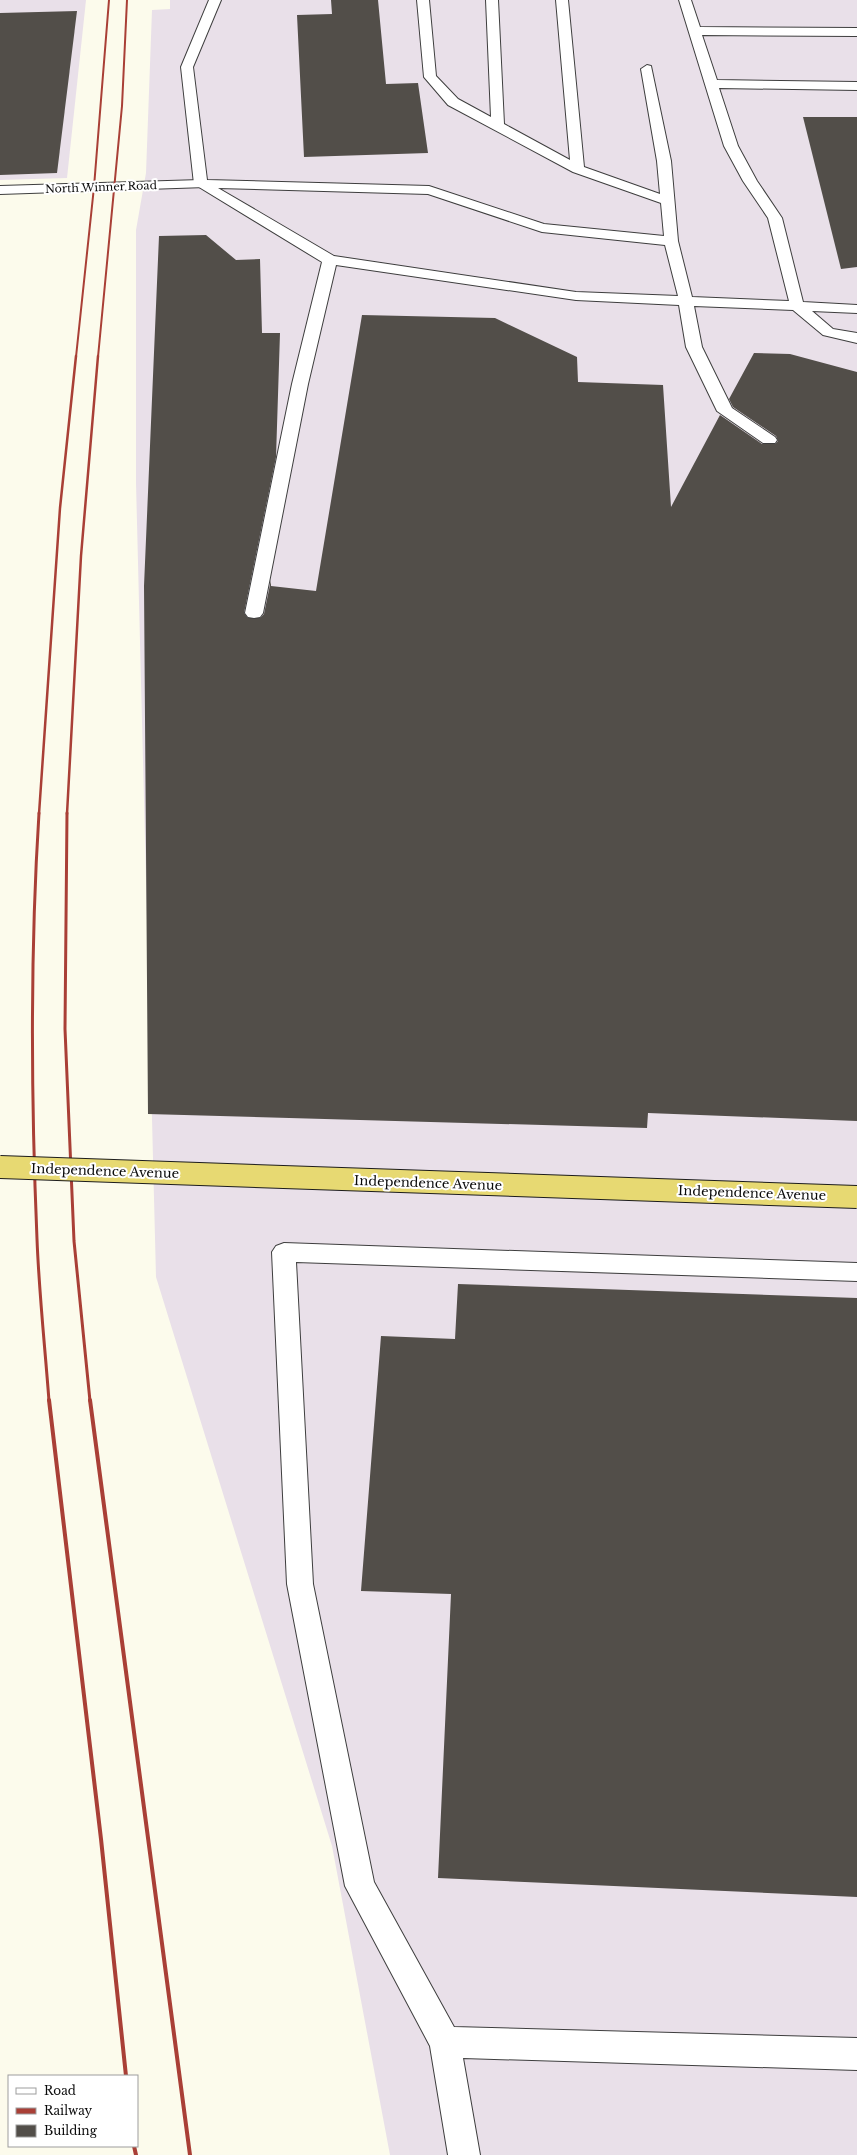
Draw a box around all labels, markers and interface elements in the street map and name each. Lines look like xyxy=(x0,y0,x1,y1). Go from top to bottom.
street label: North Winner Road xyxy=(45,178,158,196)
street label: Independence Avenue xyxy=(31,1160,179,1182)
street label: Independence Avenue xyxy=(354,1172,502,1194)
street label: Independence Avenue xyxy=(678,1182,826,1204)
legend xyxy=(8,2075,138,2147)
text: Road xyxy=(44,2083,76,2098)
text: Railway xyxy=(44,2103,93,2118)
text: Building xyxy=(44,2123,98,2138)

